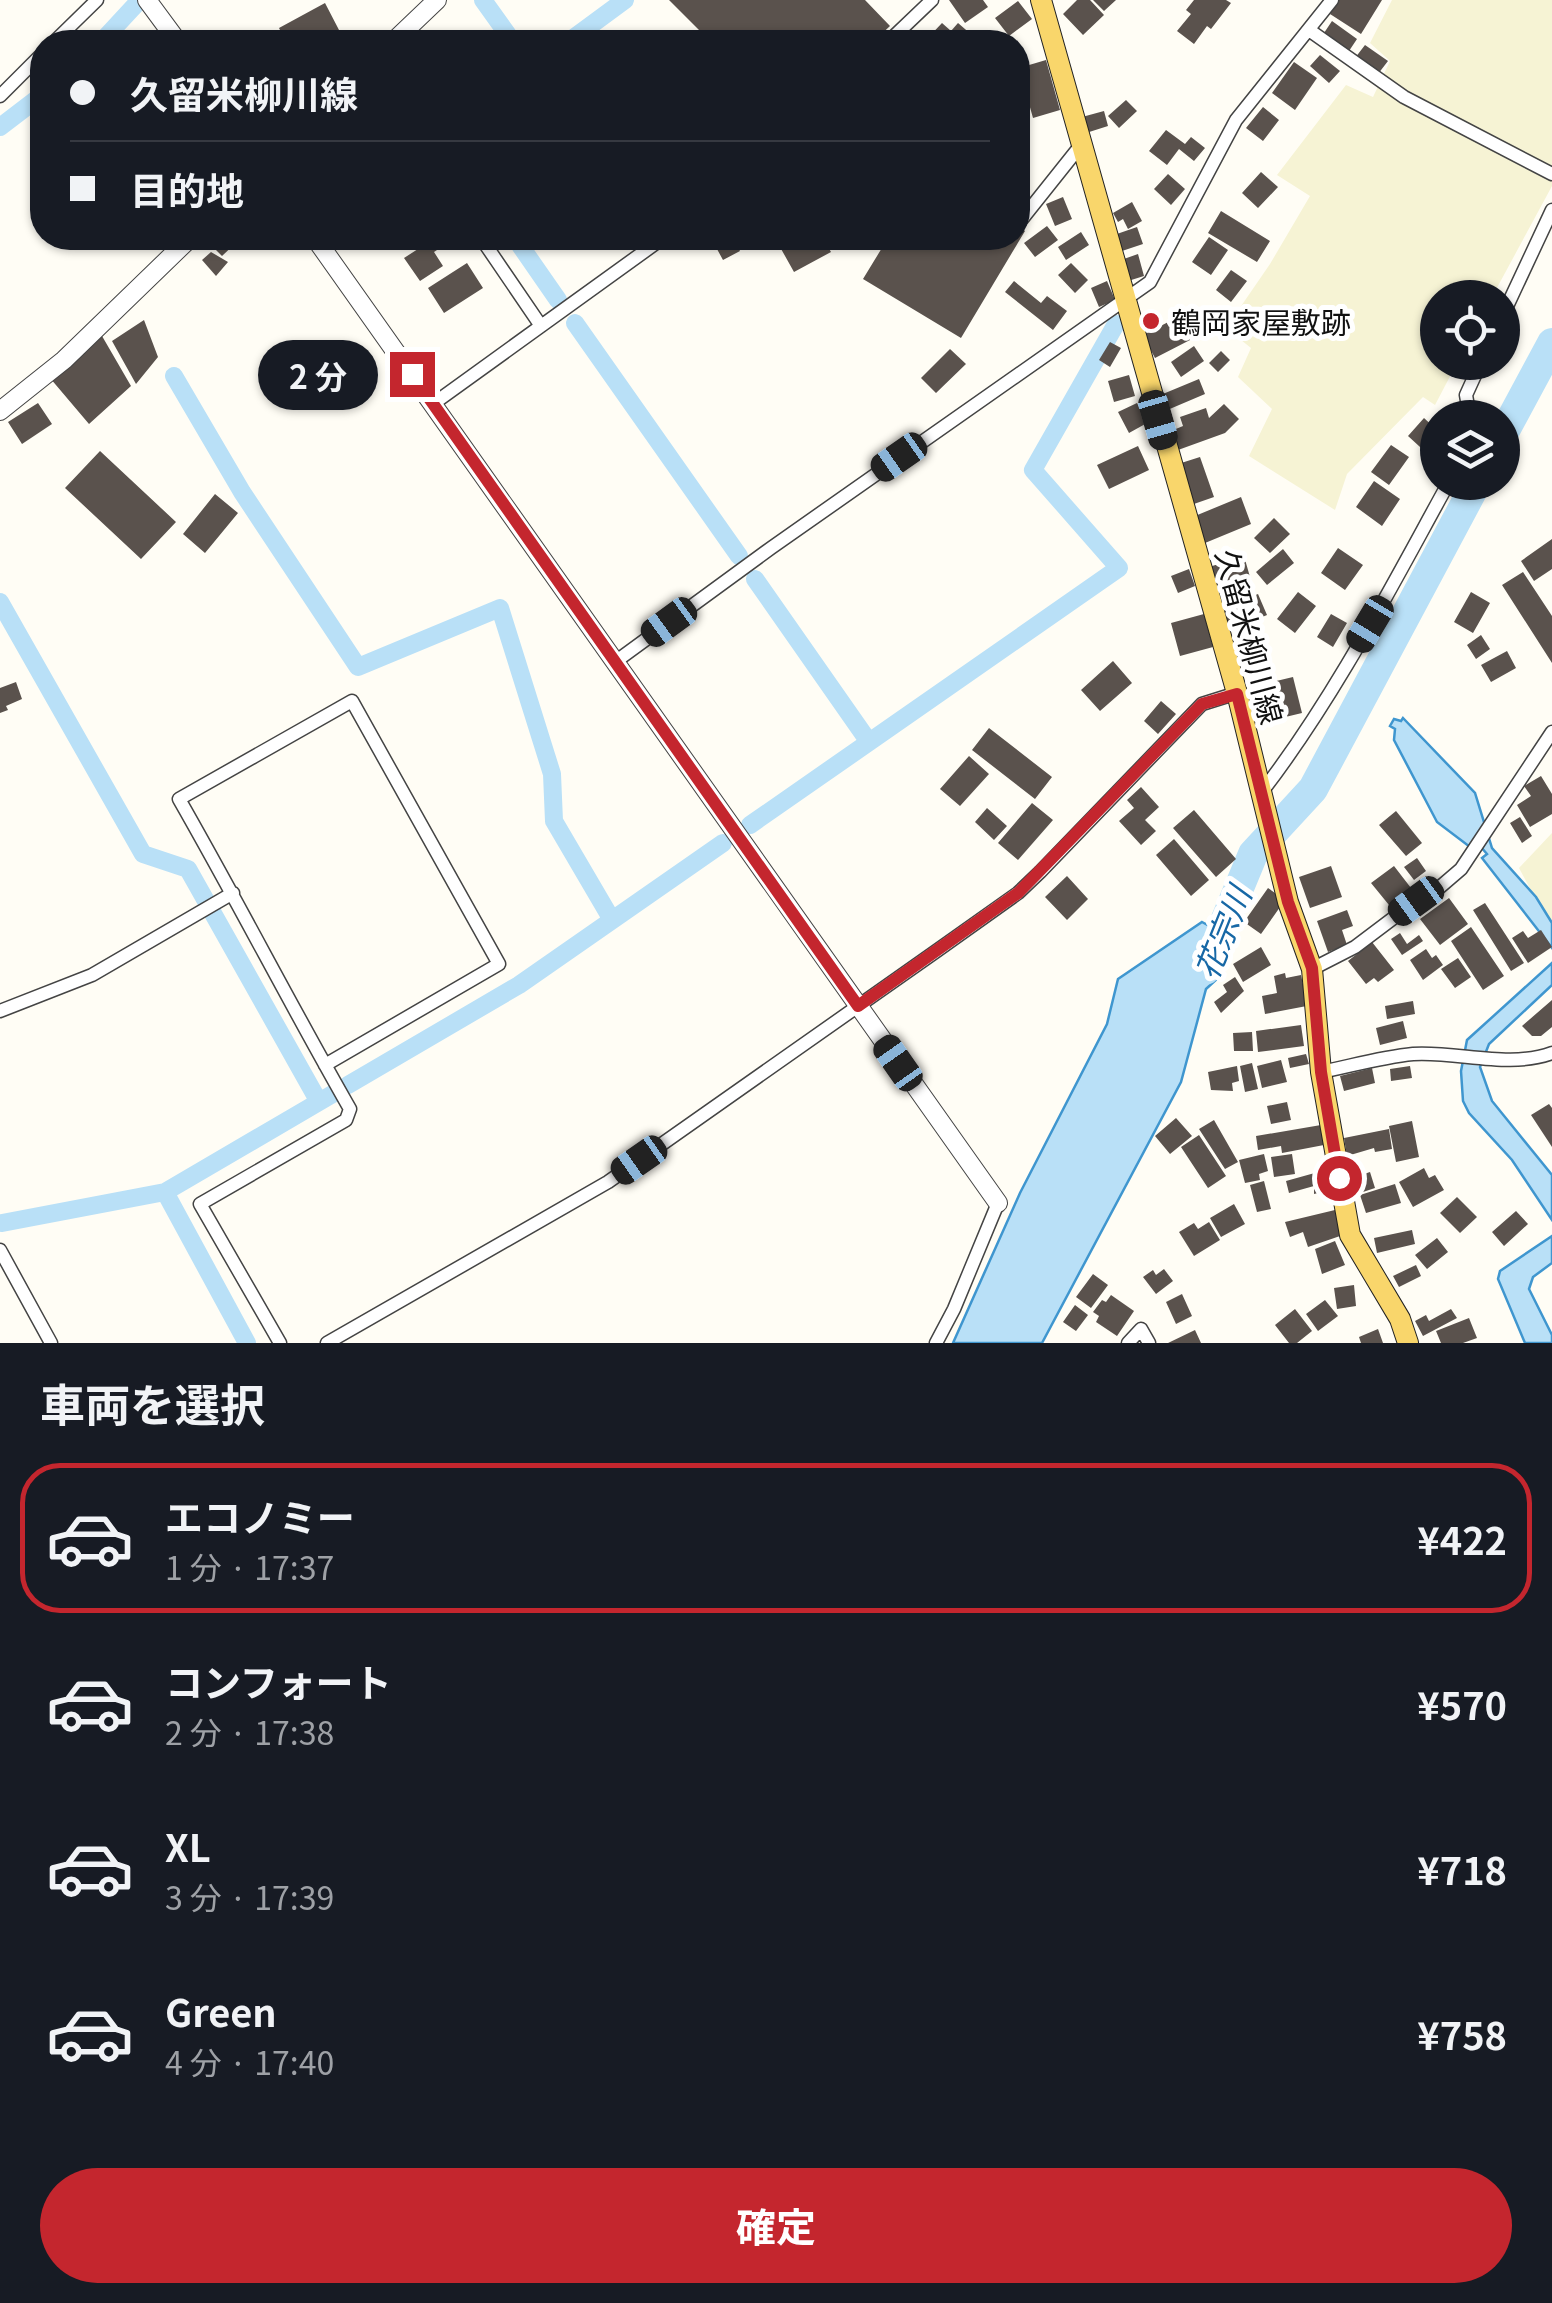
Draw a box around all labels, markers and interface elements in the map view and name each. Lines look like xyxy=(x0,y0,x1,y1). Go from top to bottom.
text: 久留米柳川線 xyxy=(130,65,358,120)
text: 目的地 xyxy=(130,161,244,216)
map controls xyxy=(1420,280,1520,500)
button: locate xyxy=(1420,280,1520,380)
place label: 鶴岡家屋敷跡 xyxy=(1171,299,1351,343)
marker: 鶴岡家屋敷跡 xyxy=(1140,310,1162,332)
callout: 2 分 xyxy=(257,339,377,409)
text: 2 分 xyxy=(289,352,347,398)
route end xyxy=(390,352,435,397)
car xyxy=(1135,387,1181,453)
button: layers xyxy=(1420,400,1520,500)
car xyxy=(866,428,932,486)
street label: 久留米柳川線 xyxy=(1206,543,1296,729)
car xyxy=(1342,591,1398,657)
car xyxy=(636,592,702,652)
car xyxy=(1383,871,1449,931)
water label: 花宗川 xyxy=(1182,876,1261,985)
car xyxy=(869,1030,927,1096)
car xyxy=(606,1131,672,1189)
route start xyxy=(1317,1156,1362,1201)
text: 車両を選択 xyxy=(40,1370,265,1435)
text: エコノミー xyxy=(165,1488,355,1543)
icon: car xyxy=(45,1493,135,1583)
text: ¥422 xyxy=(1417,1511,1507,1566)
text: 1 分 · 17:37 xyxy=(165,1543,334,1589)
text: コンフォート xyxy=(165,1653,392,1708)
icon: car xyxy=(45,1658,135,1748)
text: ¥570 xyxy=(1417,1676,1507,1731)
text: 2 分 · 17:38 xyxy=(165,1708,334,1754)
text: XL xyxy=(165,1818,211,1873)
icon: car xyxy=(45,1823,135,1913)
text: ¥718 xyxy=(1417,1841,1507,1896)
text: 3 分 · 17:39 xyxy=(165,1873,334,1919)
text: Green xyxy=(165,1983,277,2038)
icon: car xyxy=(45,1988,135,2078)
text: ¥758 xyxy=(1417,2006,1507,2061)
text: 4 分 · 17:40 xyxy=(165,2038,334,2084)
button: 確定 xyxy=(40,2168,1512,2283)

